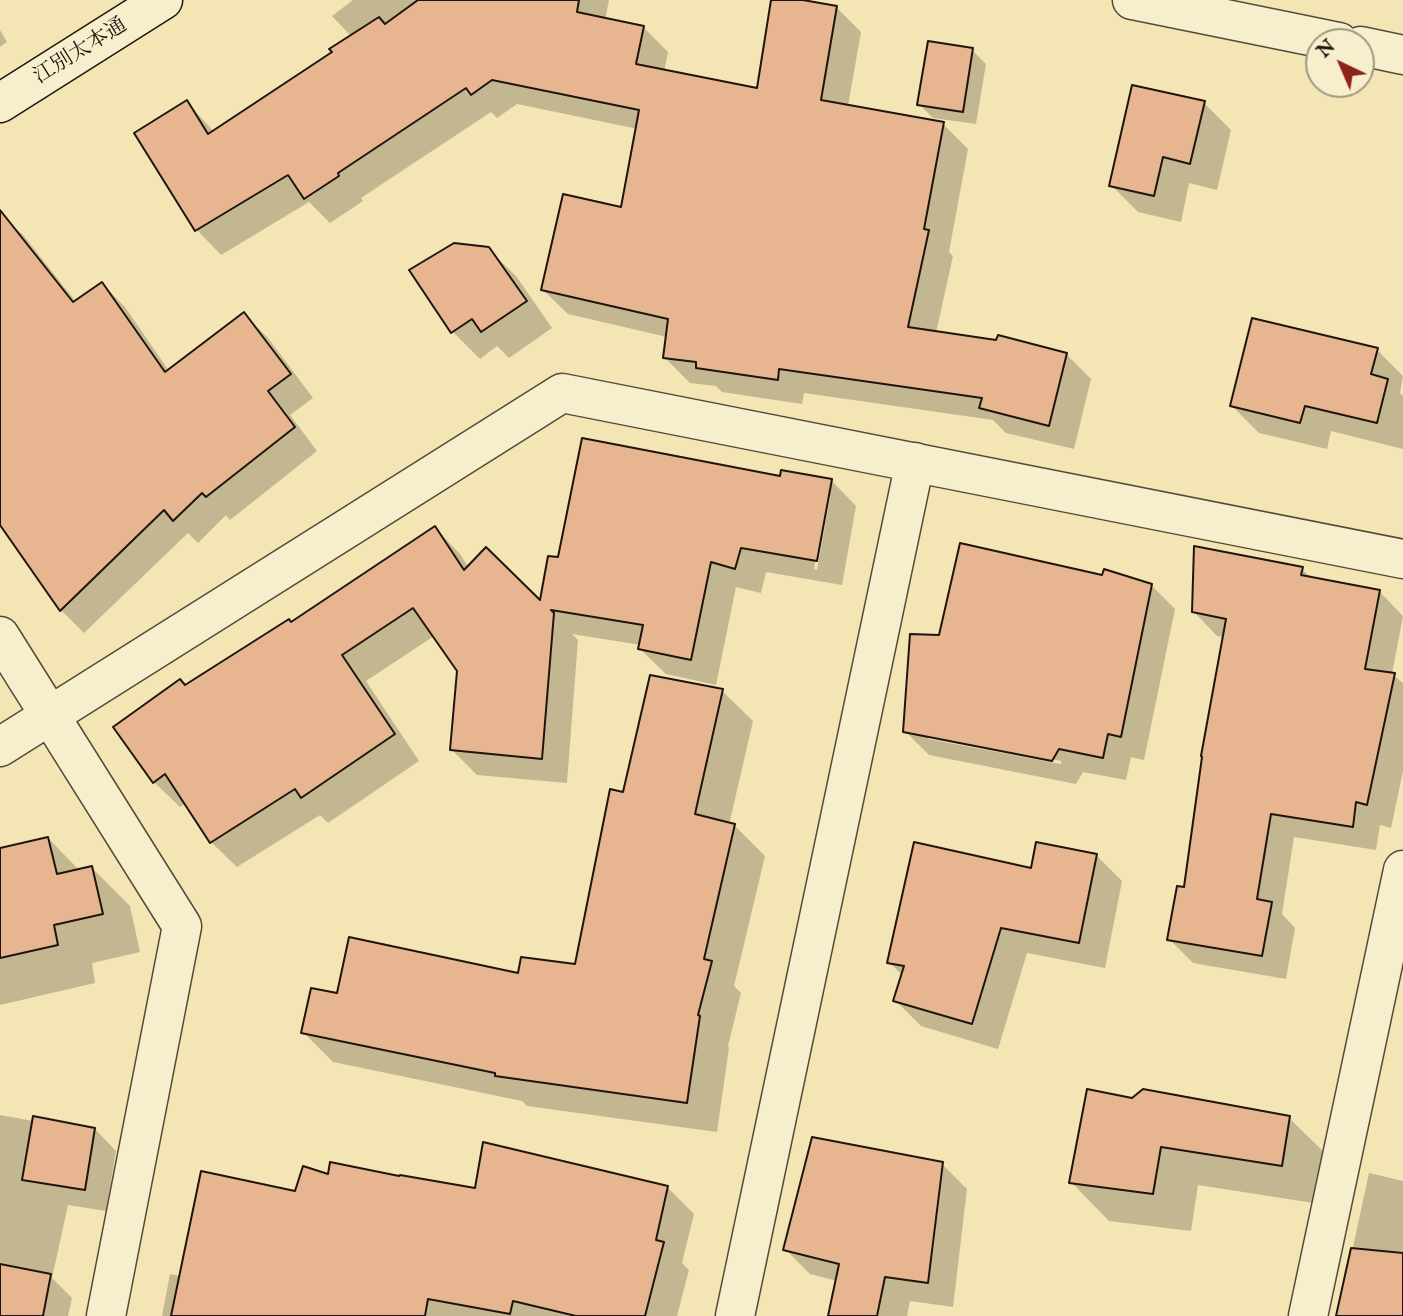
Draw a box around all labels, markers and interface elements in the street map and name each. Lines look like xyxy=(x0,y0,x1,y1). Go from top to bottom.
street label: 江別太本通 xyxy=(30,13,132,91)
north arrow xyxy=(1305,28,1375,98)
text: N xyxy=(1313,35,1341,64)

